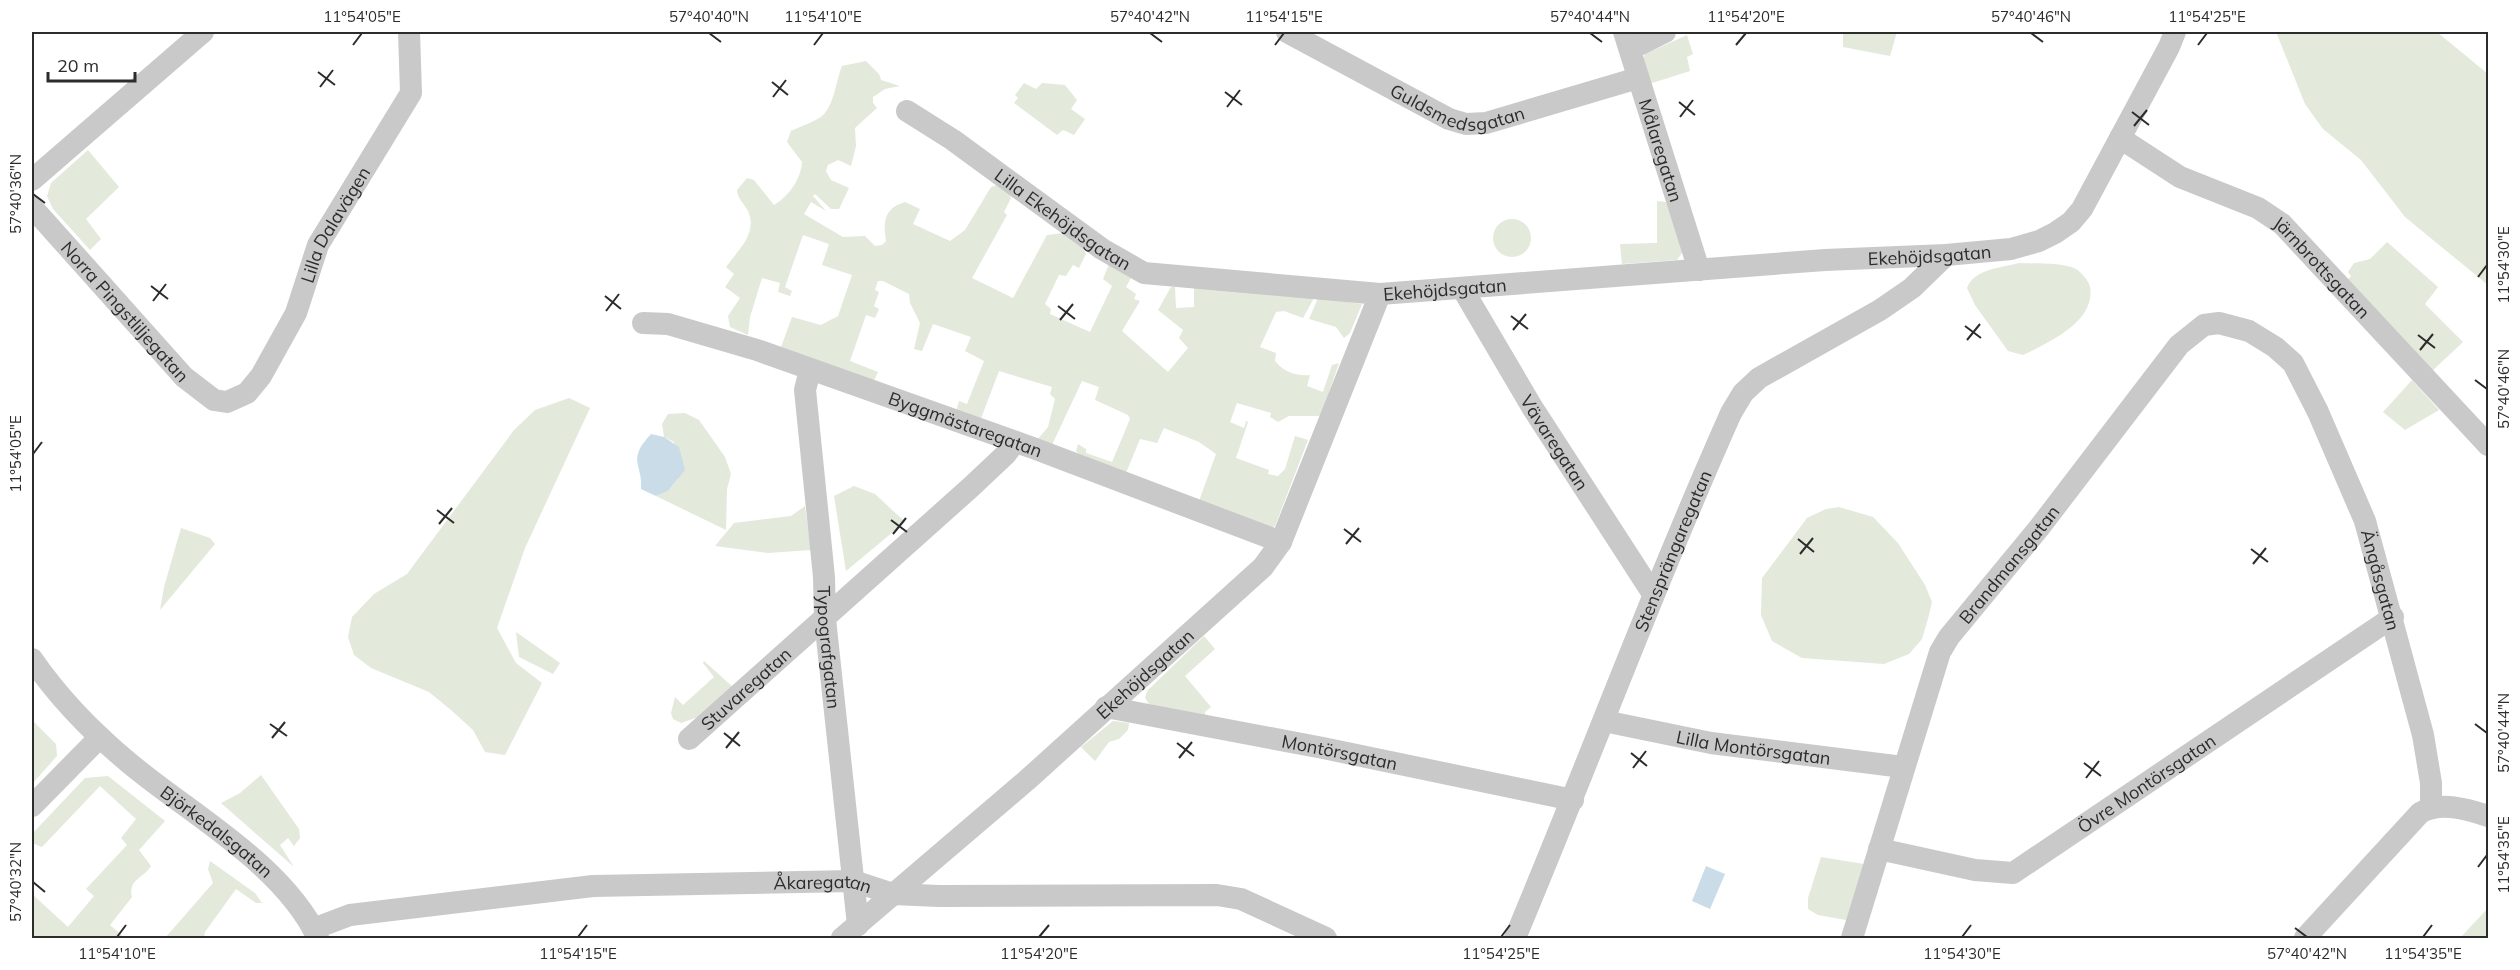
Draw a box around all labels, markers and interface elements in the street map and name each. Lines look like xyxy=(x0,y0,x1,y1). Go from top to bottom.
text: 11°54'05"E xyxy=(323,7,401,26)
text: 57°40'40"N xyxy=(669,7,749,26)
text: 11°54'10"E xyxy=(784,7,862,26)
text: 57°40'42"N xyxy=(1110,7,1190,26)
text: 11°54'15"E xyxy=(1245,7,1323,26)
text: 57°40'44"N xyxy=(1550,7,1630,26)
text: 11°54'20"E xyxy=(1707,7,1785,26)
text: 57°40'46"N xyxy=(1991,7,2071,26)
text: 11°54'25"E xyxy=(2168,7,2246,26)
scale bar xyxy=(48,45,135,83)
text: 20 m xyxy=(57,54,99,77)
street label: Guldsmedsgatan xyxy=(1386,78,1527,135)
street label: Målaregatan xyxy=(1634,96,1688,205)
text: 57°40'36"N xyxy=(6,154,25,234)
street label: Lilla Dalavägen xyxy=(295,162,375,286)
street label: Lilla Ekehöjdsgatan xyxy=(990,163,1135,275)
street label: Järnbrottsgatan xyxy=(2270,210,2375,323)
text: 11°54'30"E xyxy=(2494,226,2513,304)
street label: Norra Pingstliljegatan xyxy=(56,236,194,387)
street label: Ekehöjdsgatan xyxy=(1867,239,1992,270)
street label: Ekehöjdsgatan xyxy=(1382,273,1507,305)
text: 57°40'46"N xyxy=(2494,349,2513,429)
street label: Byggmästaregatan xyxy=(886,386,1046,462)
street label: Vävaregatan xyxy=(1516,390,1594,494)
text: 11°54'05"E xyxy=(6,415,25,493)
street label: Stensprängaregatan xyxy=(1629,467,1716,635)
street label: Brandmansgatan xyxy=(1954,500,2064,628)
street label: Ängåsgatan xyxy=(2356,527,2406,633)
street label: Typografgatan xyxy=(813,585,846,710)
street label: Ekehöjdsgatan xyxy=(1091,624,1198,724)
street label: Stuvaregatan xyxy=(696,642,796,735)
text: 57°40'44"N xyxy=(2494,693,2513,773)
street label: Lilla Montörsgatan xyxy=(1674,725,1832,769)
street label: Övre Montörsgatan xyxy=(2073,728,2220,838)
street label: Montörsgatan xyxy=(1280,729,1400,775)
street label: Björkedalsgatan xyxy=(156,780,278,882)
text: 11°54'35"E xyxy=(2494,816,2513,894)
text: 57°40'32"N xyxy=(6,842,25,922)
street label: Åkaregatan xyxy=(773,869,875,898)
text: 11°54'10"E xyxy=(78,944,156,963)
text: 11°54'15"E xyxy=(539,944,617,963)
text: 11°54'20"E xyxy=(1000,944,1078,963)
text: 11°54'25"E xyxy=(1462,944,1540,963)
text: 11°54'30"E xyxy=(1923,944,2001,963)
text: 57°40'42"N xyxy=(2267,944,2347,963)
text: 11°54'35"E xyxy=(2384,944,2462,963)

